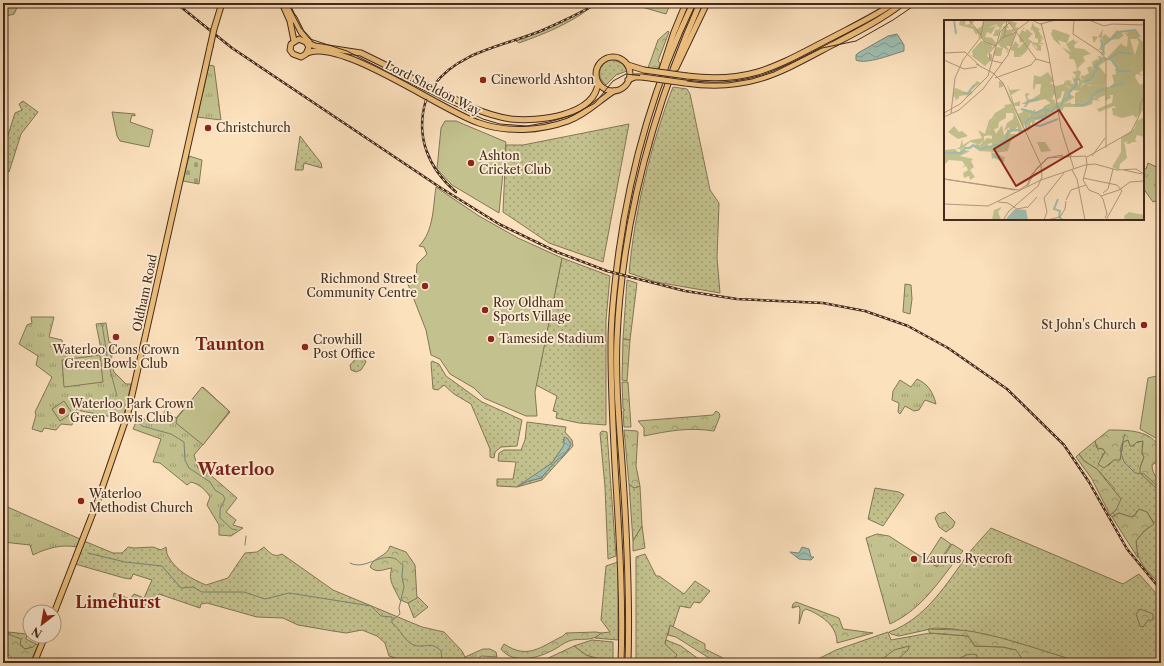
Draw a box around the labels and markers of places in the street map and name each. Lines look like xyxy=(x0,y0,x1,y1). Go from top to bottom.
place label: Cineworld Ashton xyxy=(491,72,595,87)
marker: Cineworld Ashton xyxy=(478,75,488,85)
place label: Christchurch xyxy=(216,120,291,135)
marker: Christchurch xyxy=(203,123,213,133)
place label: Ashton Cricket Club xyxy=(478,148,551,177)
marker: Ashton Cricket Club xyxy=(466,158,476,168)
place label: Richmond Street Community Centre xyxy=(306,271,418,300)
marker: Richmond Street Community Centre xyxy=(420,281,430,291)
place label: Roy Oldham Sports Village xyxy=(493,295,571,324)
marker: Roy Oldham Sports Village xyxy=(480,305,490,315)
place label: St John's Church xyxy=(1041,317,1136,332)
marker: St John's Church xyxy=(1139,320,1149,330)
place label: Tameside Stadium xyxy=(499,331,604,346)
marker: Waterloo Cons Crown Green Bowls Club xyxy=(111,332,121,342)
place label: Crowhill Post Office xyxy=(313,332,375,361)
marker: Tameside Stadium xyxy=(486,334,496,344)
place label: Waterloo Cons Crown Green Bowls Club xyxy=(51,342,180,371)
marker: Crowhill Post Office xyxy=(300,342,310,352)
place label: Waterloo Park Crown Green Bowls Club xyxy=(69,396,194,425)
marker: Waterloo Park Crown Green Bowls Club xyxy=(57,406,67,416)
place label: Waterloo Methodist Church xyxy=(88,486,194,515)
marker: Waterloo Methodist Church xyxy=(76,496,86,506)
place label: Laurus Ryecroft xyxy=(922,551,1013,566)
marker: Laurus Ryecroft xyxy=(909,554,919,564)

